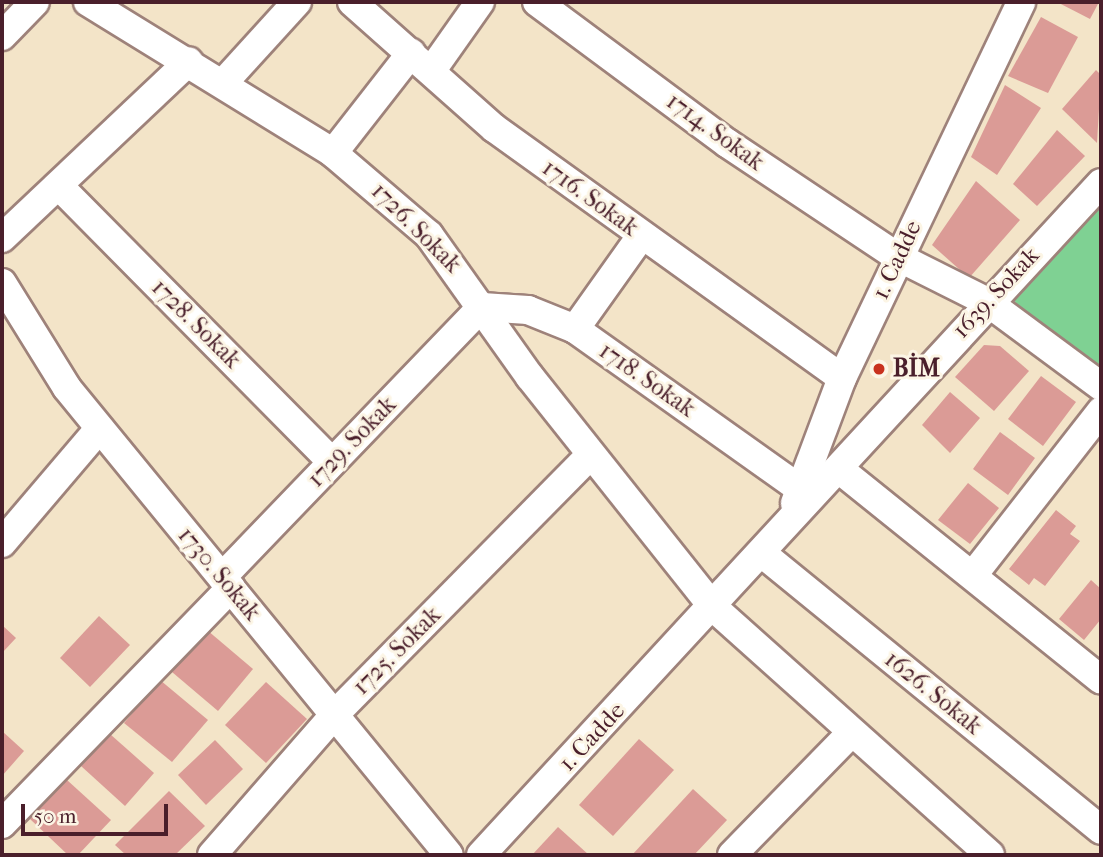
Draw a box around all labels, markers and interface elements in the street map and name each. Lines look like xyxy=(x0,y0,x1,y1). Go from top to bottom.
street label: 1714. Sokak xyxy=(661,87,769,177)
street label: 1716. Sokak xyxy=(536,154,644,242)
street label: 1726. Sokak xyxy=(365,177,467,279)
street label: 1. Cadde xyxy=(866,216,928,304)
street label: 1639. Sokak xyxy=(947,242,1045,344)
street label: 1728. Sokak xyxy=(145,273,247,375)
street label: 1718. Sokak xyxy=(593,336,701,424)
place label: BİM xyxy=(893,355,940,383)
marker: BİM xyxy=(871,361,887,377)
street label: 1729. Sokak xyxy=(302,391,402,493)
street label: 1730. Sokak xyxy=(172,521,266,627)
street label: 1725. Sokak xyxy=(347,601,447,701)
street label: 1626. Sokak xyxy=(879,645,987,741)
street label: 1. Cadde xyxy=(553,697,631,777)
scale bar xyxy=(24,790,172,834)
text: 50 m xyxy=(34,804,77,828)

